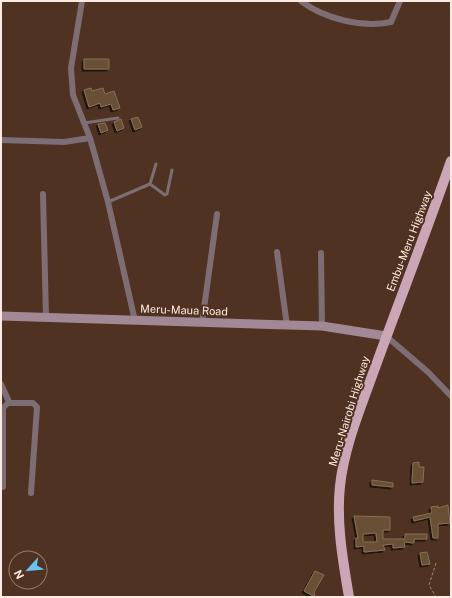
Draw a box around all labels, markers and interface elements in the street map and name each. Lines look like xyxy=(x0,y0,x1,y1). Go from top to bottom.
street label: Embu-Meru Highway xyxy=(384,189,434,293)
street label: Meru-Maua Road xyxy=(140,302,228,318)
street label: Meru-Nairobi Highway xyxy=(327,354,372,468)
north arrow xyxy=(8,550,48,590)
text: N xyxy=(12,568,26,581)

